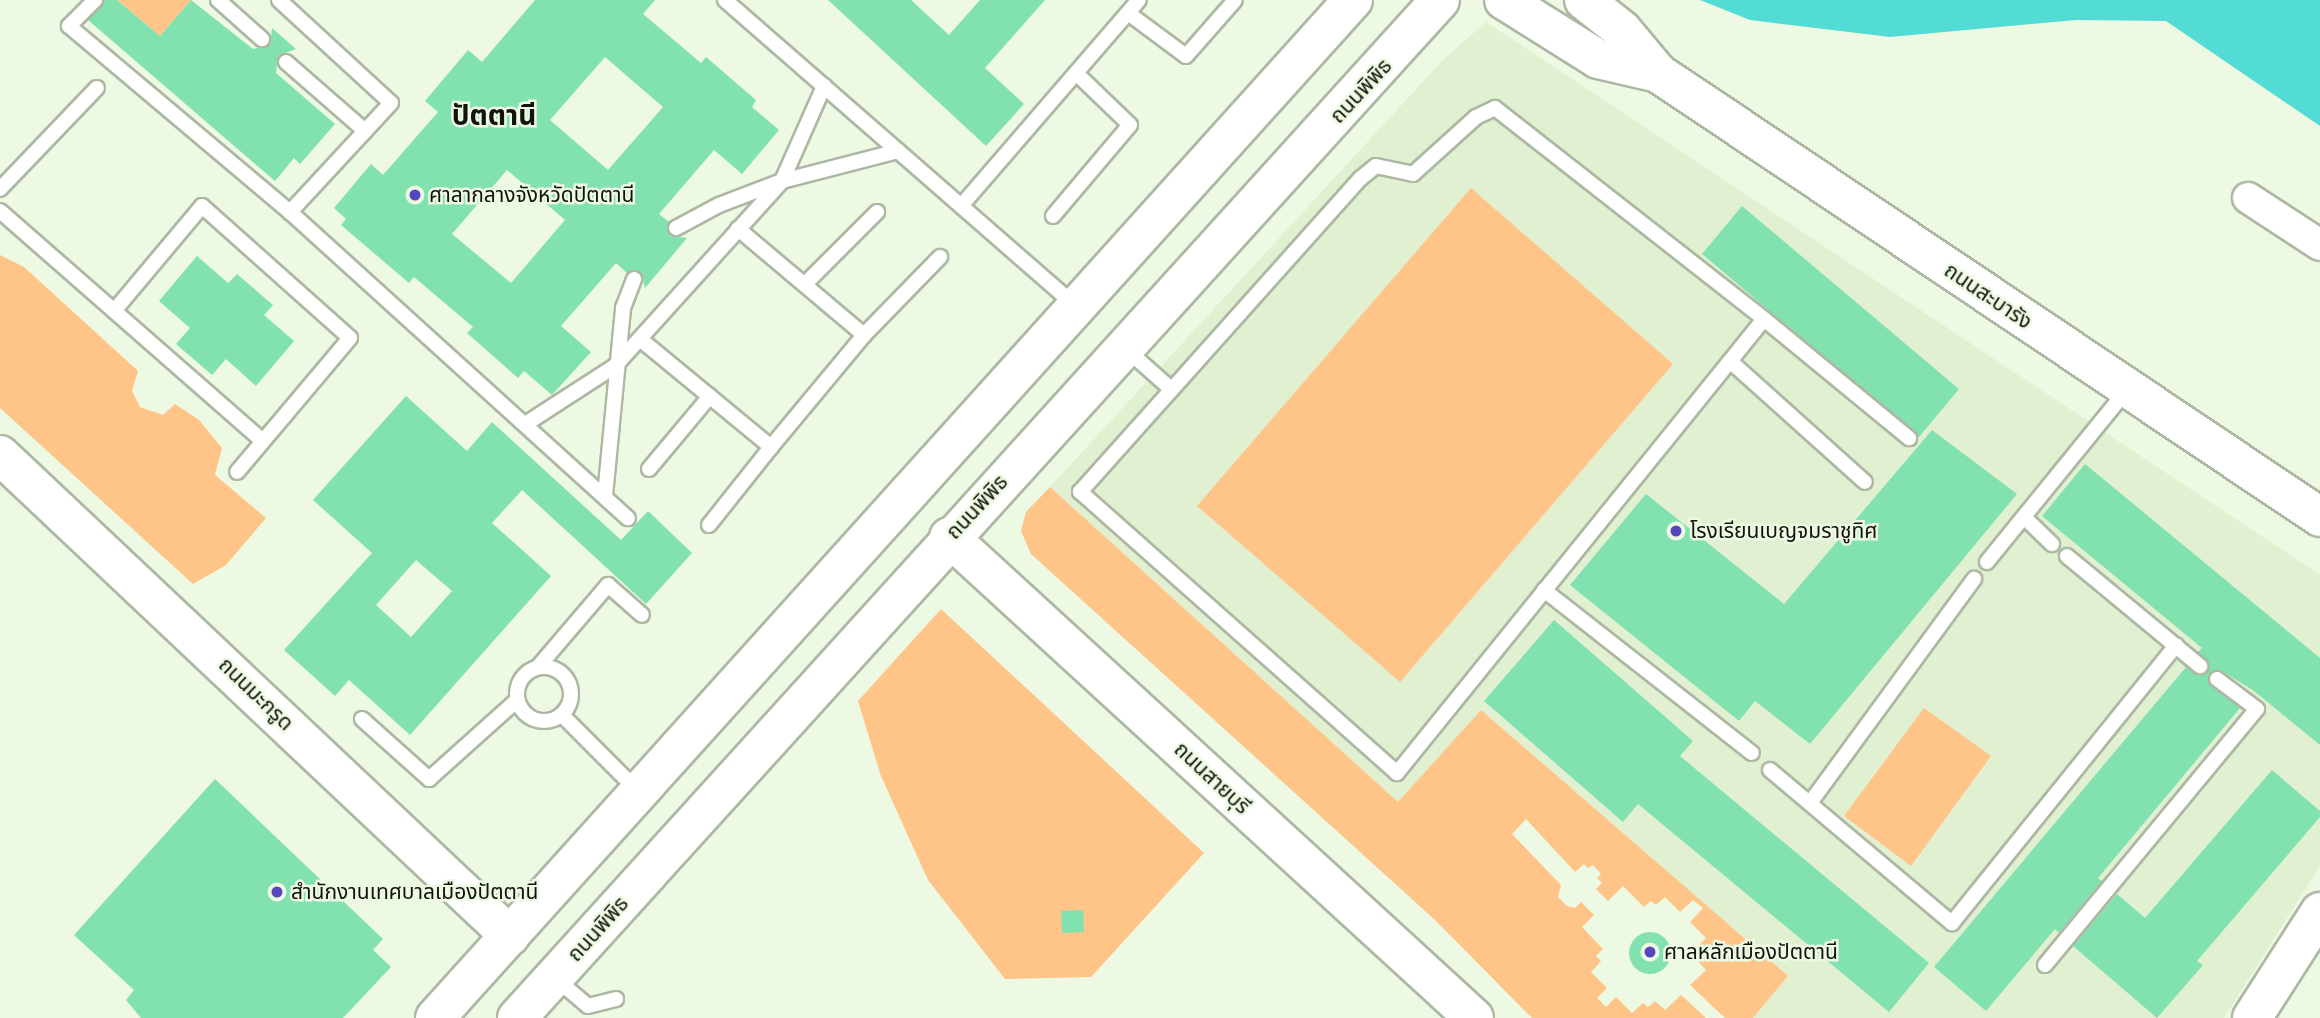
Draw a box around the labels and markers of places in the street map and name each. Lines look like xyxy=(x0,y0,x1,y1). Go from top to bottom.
place label: ศาลากลางจังหวัดปัตตานี xyxy=(429,182,634,208)
marker: ศาลากลางจังหวัดปัตตานี xyxy=(407,187,423,203)
place label: โรงเรียนเบญจมราชูทิศ xyxy=(1690,518,1877,544)
marker: โรงเรียนเบญจมราชูทิศ xyxy=(1668,523,1684,539)
place label: สำนักงานเทศบาลเมืองปัตตานี xyxy=(291,879,538,905)
marker: สำนักงานเทศบาลเมืองปัตตานี xyxy=(269,884,285,900)
place label: ศาลหลักเมืองปัตตานี xyxy=(1664,939,1838,965)
marker: ศาลหลักเมืองปัตตานี xyxy=(1642,944,1658,960)

